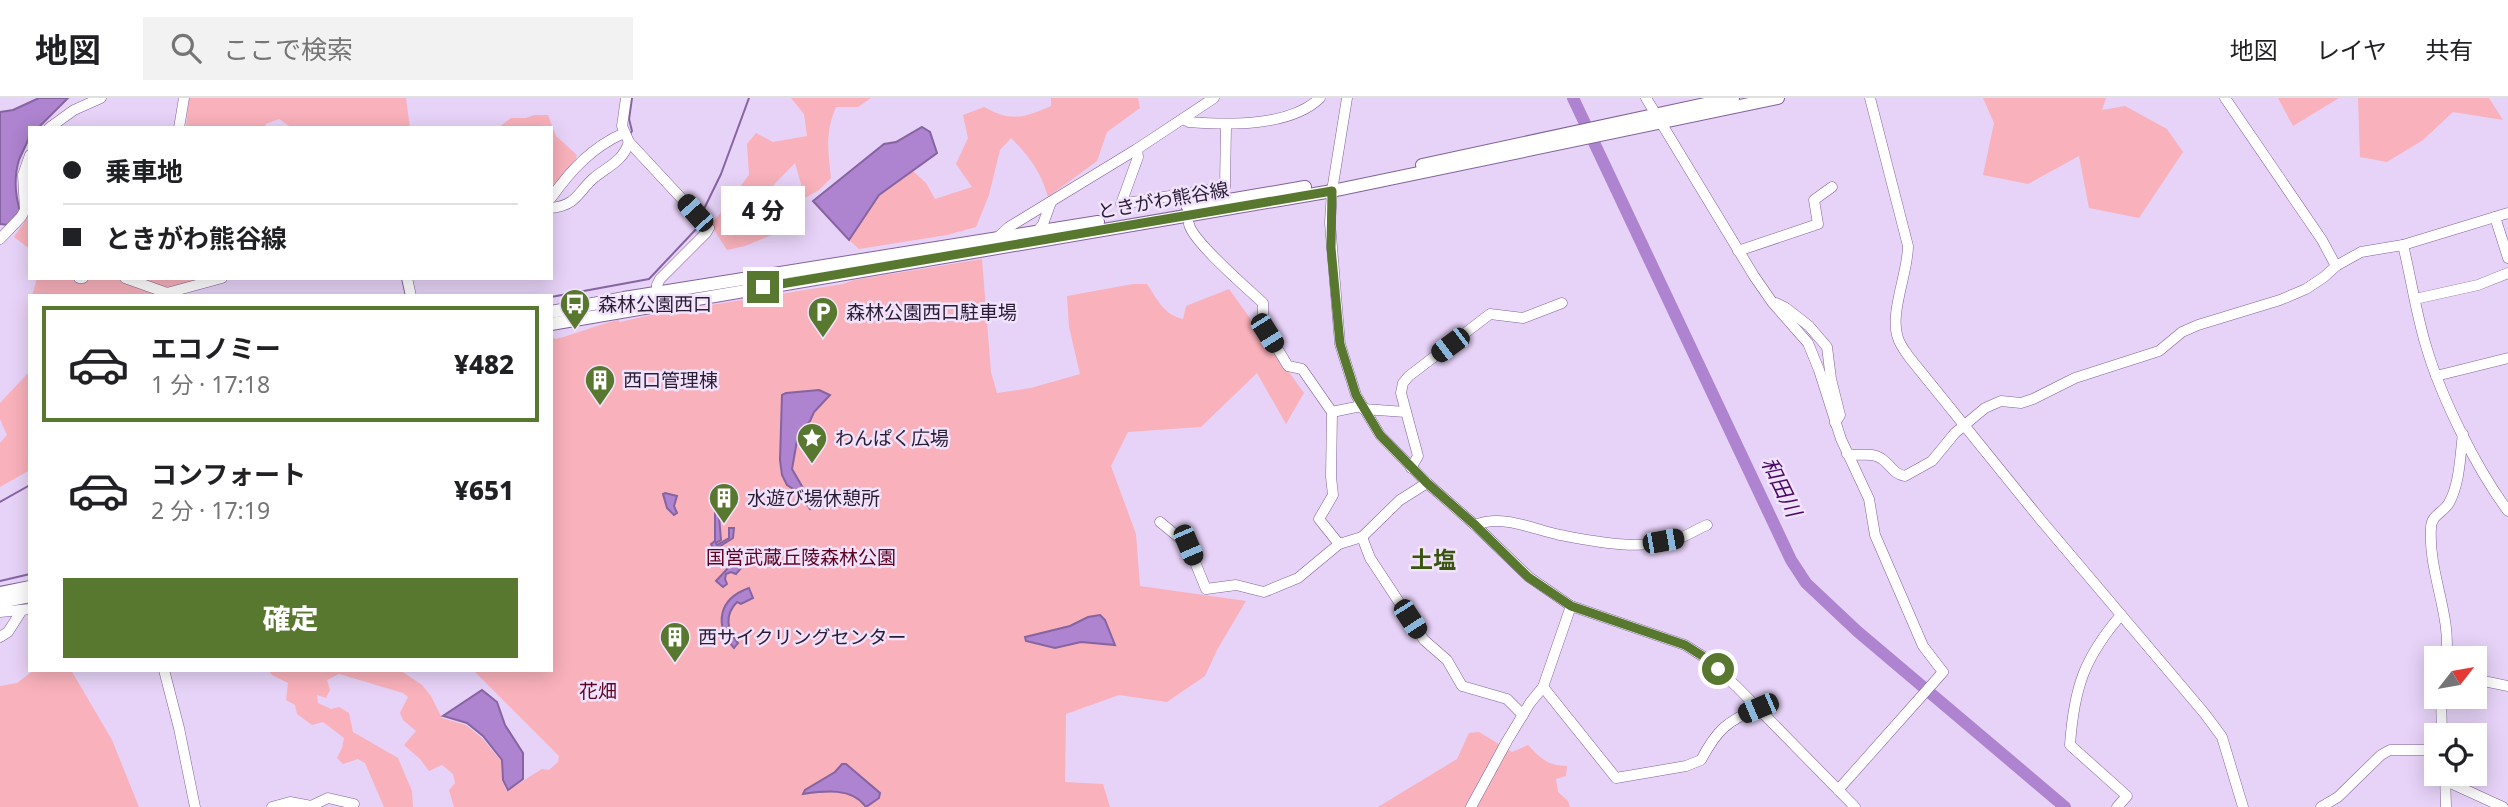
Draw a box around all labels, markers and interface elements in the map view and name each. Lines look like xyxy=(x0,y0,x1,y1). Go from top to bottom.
search box xyxy=(143,17,633,80)
text: 地図 xyxy=(35,27,101,72)
icon: search xyxy=(167,29,205,67)
text: ここで検索 xyxy=(223,31,353,67)
text: 地図 xyxy=(2230,33,2278,66)
text: レイヤ xyxy=(2316,33,2387,66)
text: 共有 xyxy=(2425,33,2473,66)
text: 乗車地 xyxy=(105,153,183,189)
street label: ときがわ熊谷線 xyxy=(1095,176,1231,224)
callout: 4 分 xyxy=(721,186,805,234)
car xyxy=(674,190,717,236)
text: 4 分 xyxy=(742,194,784,226)
text: ときがわ熊谷線 xyxy=(105,220,287,256)
route end xyxy=(747,271,779,303)
bus stop icon: 森林公園西口 xyxy=(558,287,592,331)
place label: 森林公園西口 xyxy=(598,291,712,317)
parking icon: 森林公園西口駐車場 xyxy=(806,295,840,339)
place label: 森林公園西口駐車場 xyxy=(846,299,1017,325)
car xyxy=(1247,310,1288,356)
car xyxy=(1427,324,1474,366)
text: エコノミー xyxy=(151,330,281,366)
icon: car xyxy=(67,333,130,396)
text: ¥482 xyxy=(454,346,514,382)
building icon: 西口管理棟 xyxy=(583,363,617,407)
place label: 西口管理棟 xyxy=(623,367,718,393)
text: 1 分 · 17:18 xyxy=(151,368,270,400)
place icon: わんぱく広場 xyxy=(795,421,829,465)
place label: わんぱく広場 xyxy=(835,425,949,451)
water label: 和田川 xyxy=(1756,452,1809,523)
text: コンフォート xyxy=(151,456,306,492)
icon: car xyxy=(67,459,130,522)
text: ¥651 xyxy=(454,472,514,508)
building icon: 水遊び場休憩所 xyxy=(707,481,741,525)
place label: 水遊び場休憩所 xyxy=(747,485,880,511)
text: 2 分 · 17:19 xyxy=(151,494,270,526)
car xyxy=(1171,522,1206,568)
car xyxy=(1641,527,1686,555)
district label: 土塩 xyxy=(1410,543,1456,575)
park label: 国営武蔵丘陵森林公園 xyxy=(706,544,896,570)
button: 確定 xyxy=(63,578,518,658)
car xyxy=(1390,596,1431,642)
building icon: 西サイクリングセンター xyxy=(658,620,692,664)
place label: 西サイクリングセンター xyxy=(698,624,907,650)
north arrow xyxy=(2424,646,2487,709)
map controls xyxy=(2424,646,2487,786)
route start xyxy=(1702,653,1734,685)
park label: 花畑 xyxy=(579,678,617,704)
car xyxy=(1735,690,1782,726)
button: locate xyxy=(2424,723,2487,786)

